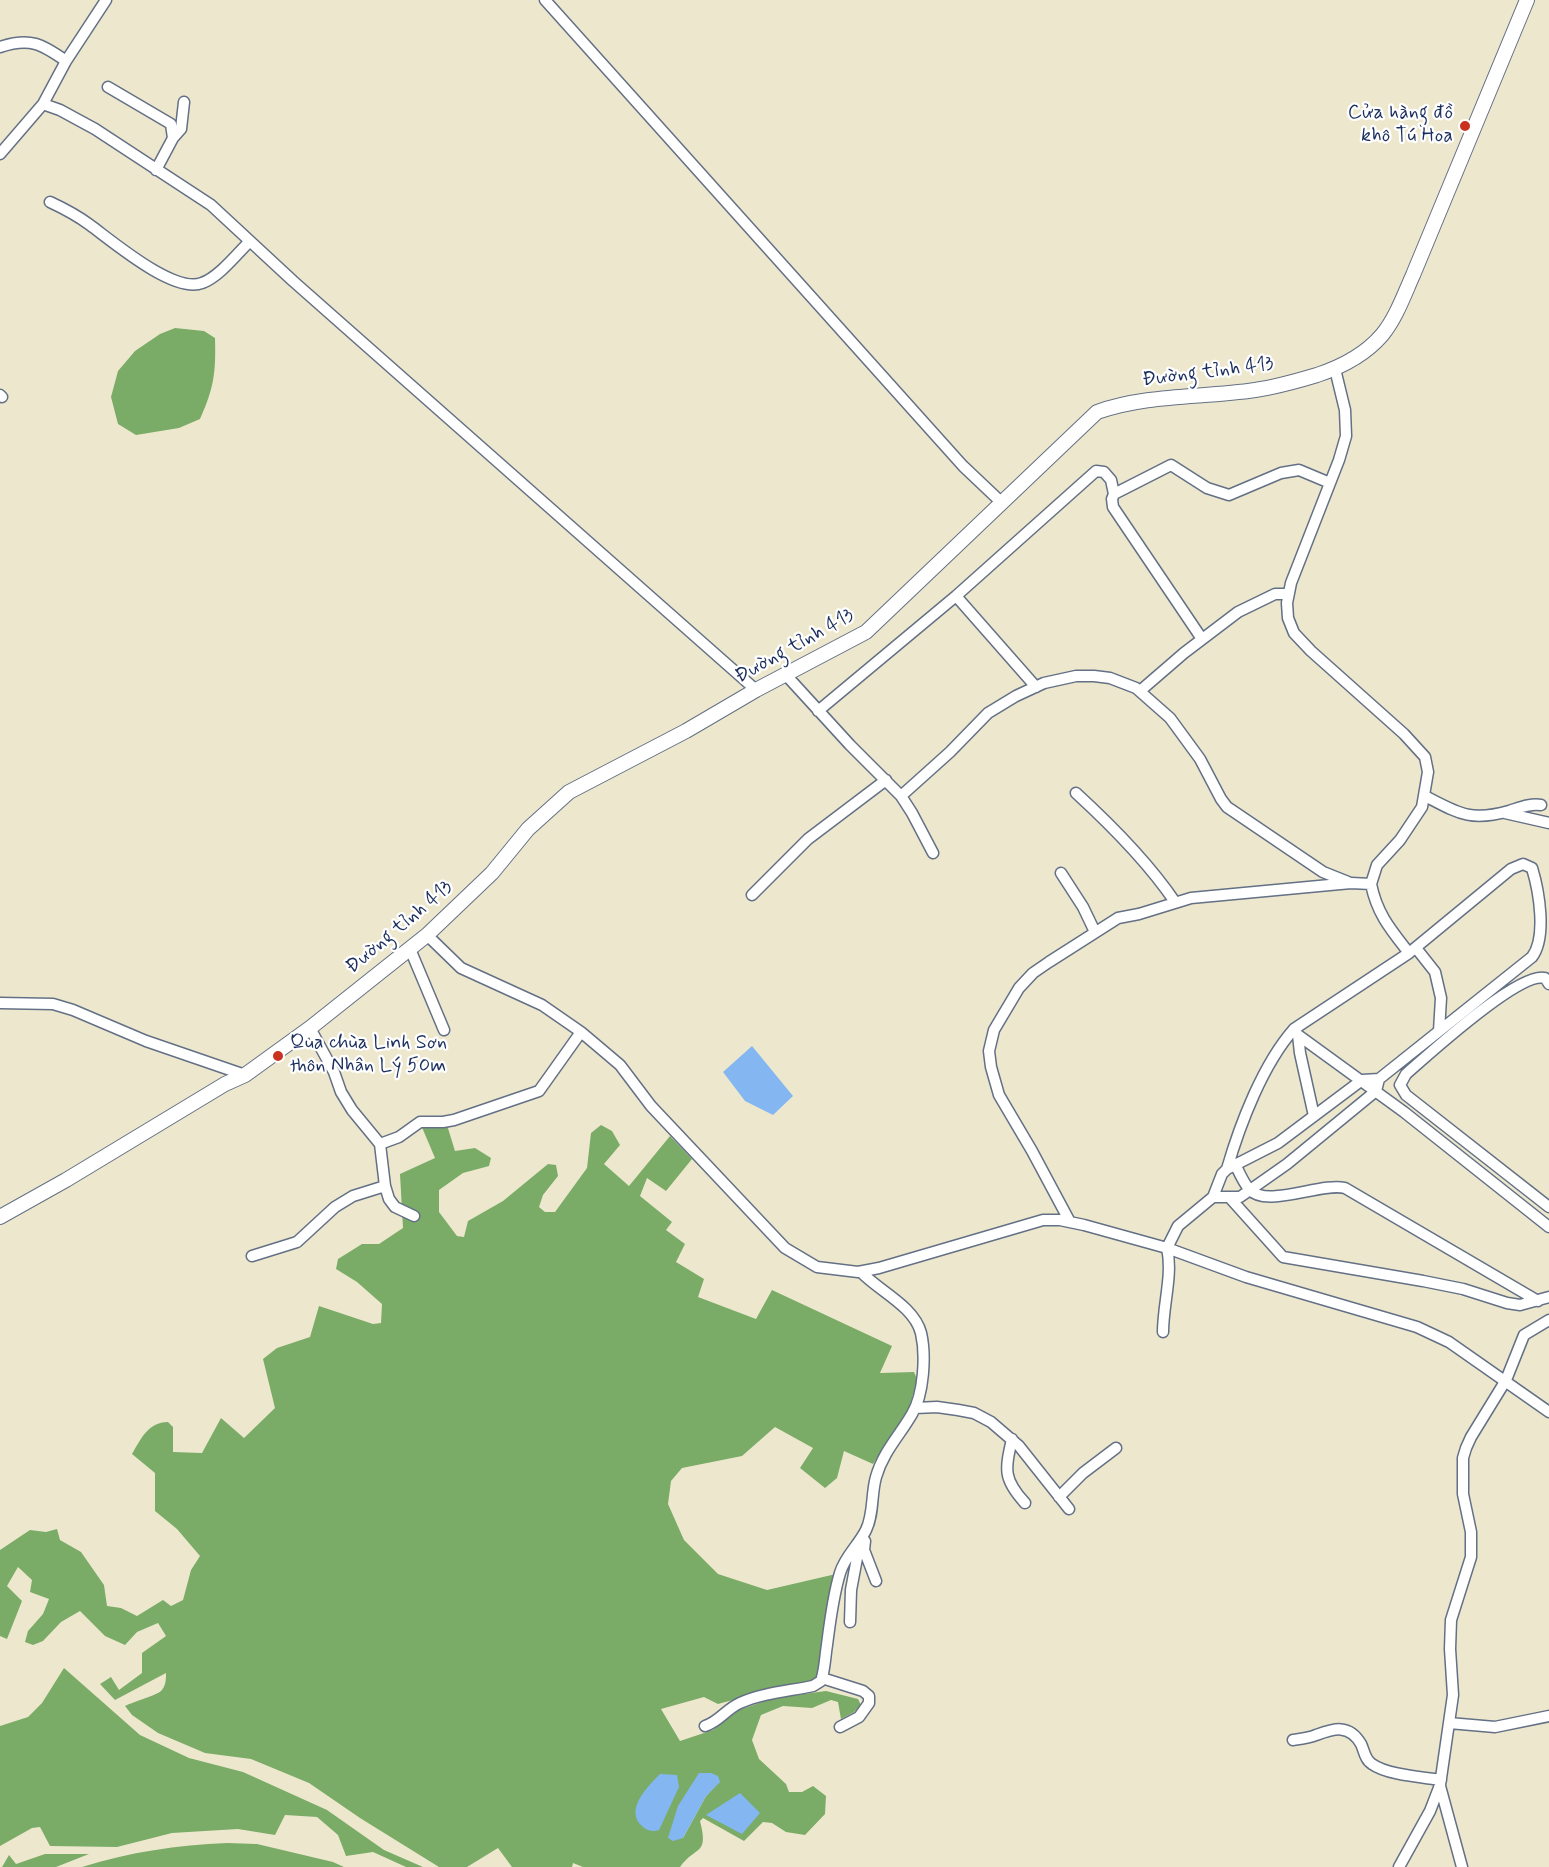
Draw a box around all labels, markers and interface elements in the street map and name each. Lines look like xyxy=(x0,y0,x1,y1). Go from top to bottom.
place label: Cửa hàng đồ khô Tú Hoa xyxy=(1348,102,1453,149)
marker: Cửa hàng đồ khô Tú Hoa xyxy=(1458,119,1472,133)
street label: Đường tỉnh 413 xyxy=(1141,353,1275,393)
street label: Đường tỉnh 413 xyxy=(731,604,859,690)
street label: Đường tỉnh 413 xyxy=(342,876,458,980)
place label: Qua chùa Linh Sơn thôn Nhân Lý 50m xyxy=(290,1032,447,1079)
marker: Qua chùa Linh Sơn thôn Nhân Lý 50m xyxy=(271,1049,285,1063)

